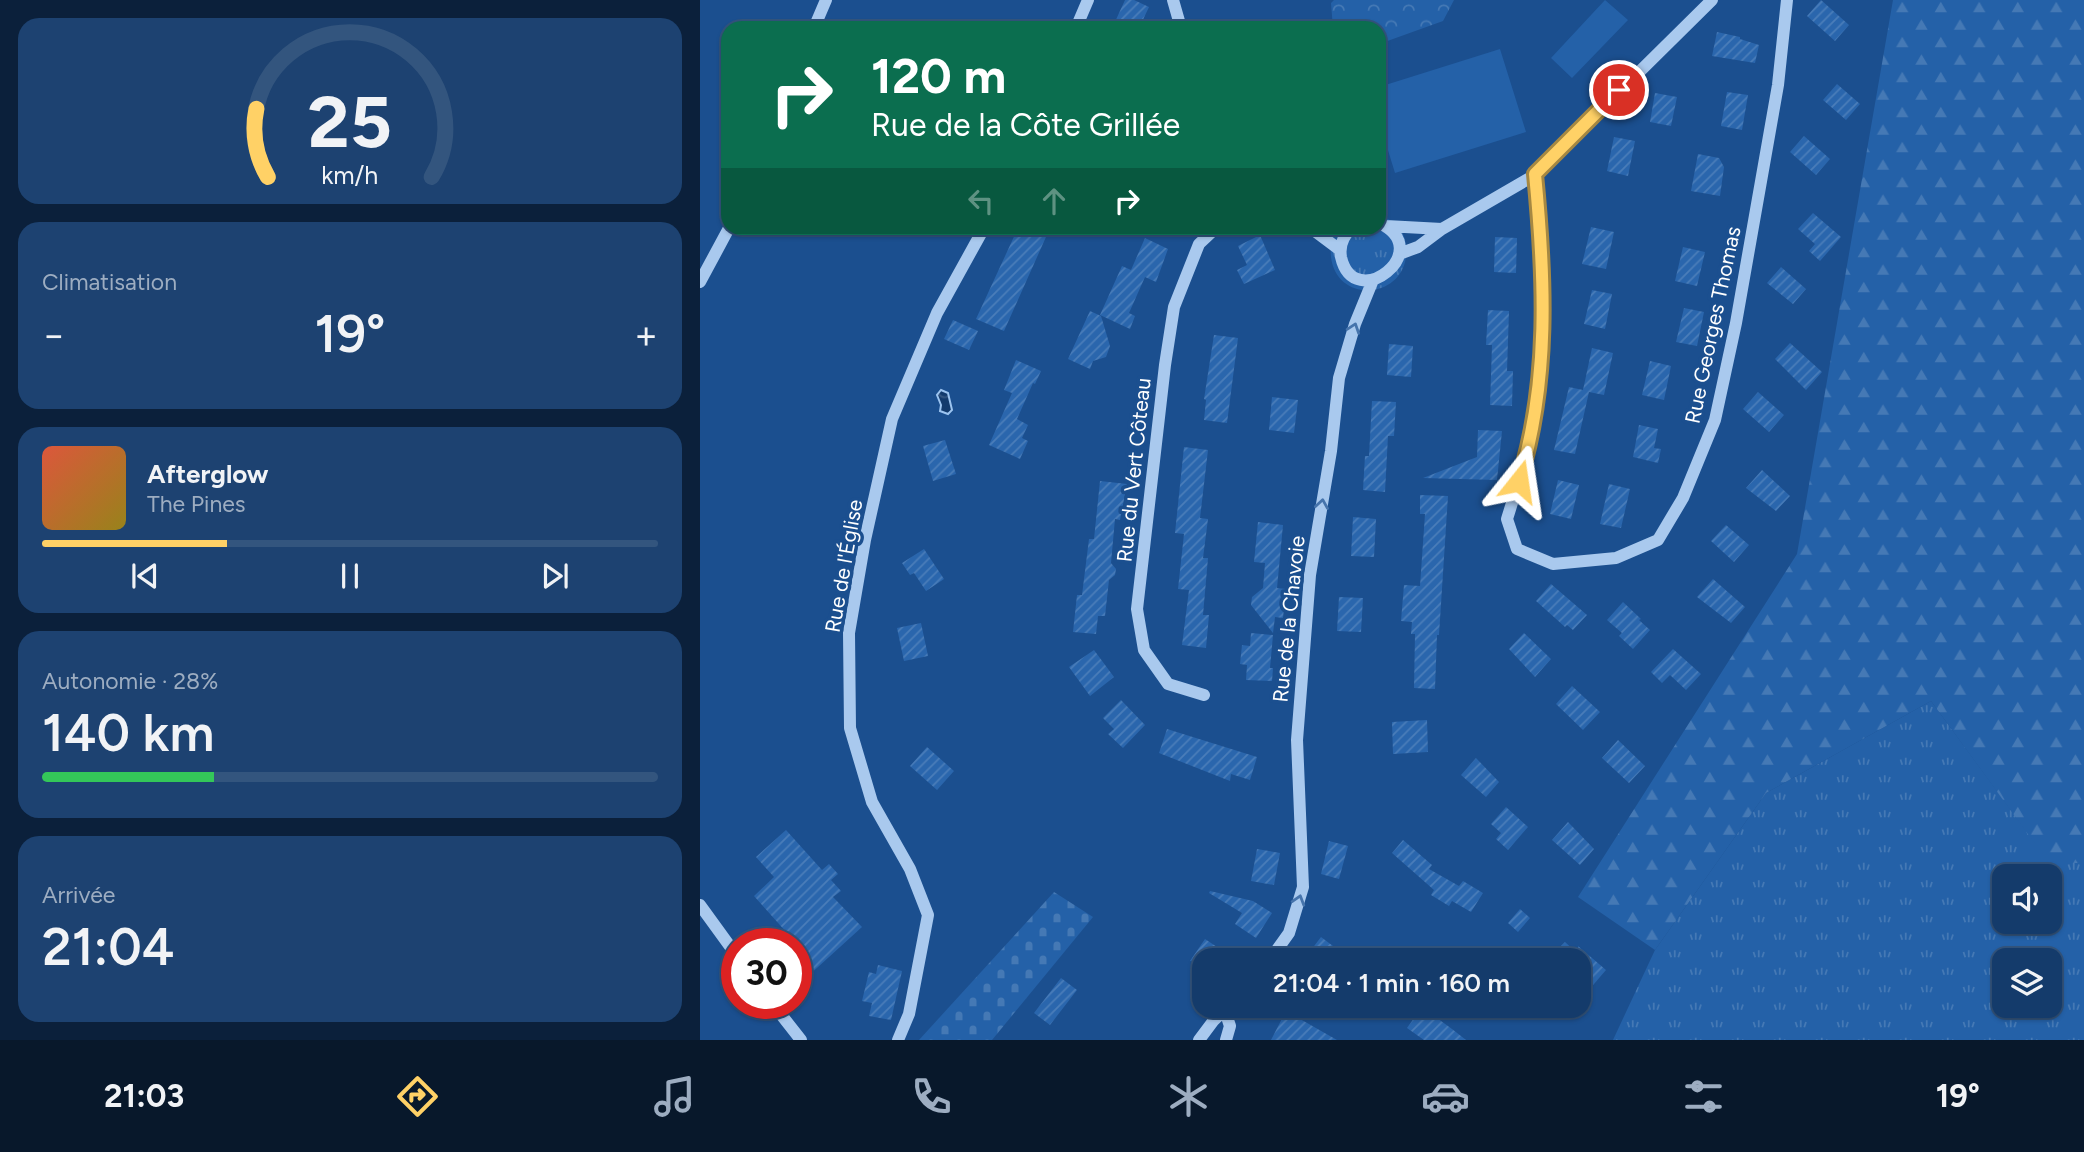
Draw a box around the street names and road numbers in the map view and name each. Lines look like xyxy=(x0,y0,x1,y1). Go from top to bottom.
street label: Rue Georges Thomas xyxy=(1679,224,1746,426)
street label: Rue du Vert Côteau xyxy=(1111,377,1156,563)
street label: Rue de l'Église xyxy=(819,497,868,634)
street label: Rue de la Chavoie xyxy=(1267,534,1310,704)

